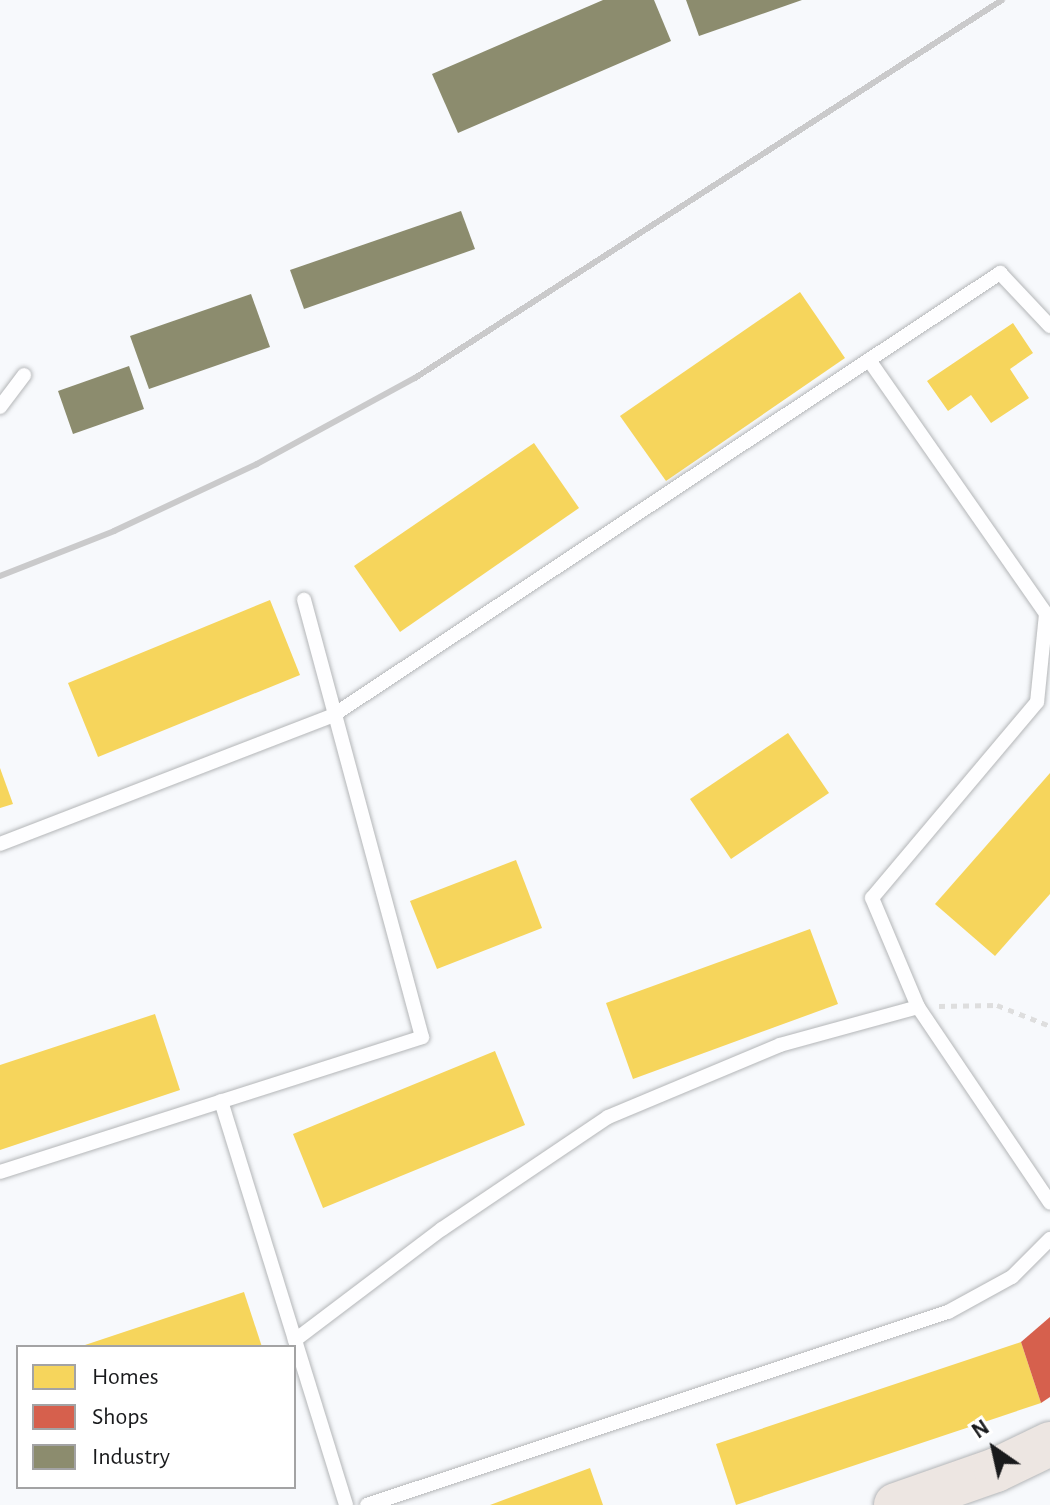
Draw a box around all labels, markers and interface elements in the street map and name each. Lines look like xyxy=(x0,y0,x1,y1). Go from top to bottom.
legend xyxy=(16,1345,296,1489)
text: Homes xyxy=(92,1365,159,1389)
text: Shops xyxy=(92,1405,148,1429)
north arrow xyxy=(954,1409,1034,1489)
text: N xyxy=(968,1416,993,1443)
text: Industry xyxy=(92,1445,170,1469)

